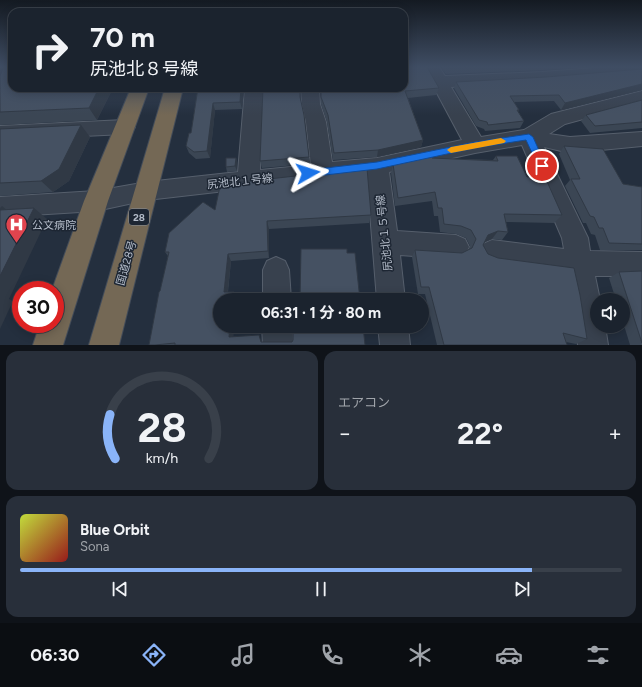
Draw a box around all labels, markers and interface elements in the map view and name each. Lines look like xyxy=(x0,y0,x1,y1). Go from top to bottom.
text: 70 m xyxy=(90,20,155,54)
icon: right xyxy=(24,24,76,76)
text: 尻池北８号線 xyxy=(90,58,198,80)
pin xyxy=(525,149,559,183)
position arrow xyxy=(287,152,329,194)
icon: arrive xyxy=(531,155,553,177)
street label: 尻池北１号線 xyxy=(207,172,274,191)
street label: 尻池北１５号線 xyxy=(374,194,395,272)
road number: 28 xyxy=(129,209,149,225)
hospital icon: 公文病院 xyxy=(4,212,30,245)
place label: 公文病院 xyxy=(32,219,76,232)
street label: 国道28号 xyxy=(114,239,139,287)
speed limit sign: 30 xyxy=(12,281,64,333)
map controls xyxy=(590,293,630,333)
button: sound xyxy=(590,293,630,333)
text: 06:31 · 1 分 · 80 m xyxy=(261,304,381,322)
text: エアコン xyxy=(338,395,390,410)
text: 28 xyxy=(137,401,187,451)
text: 22° xyxy=(457,415,503,452)
text: − xyxy=(338,420,352,447)
text: + xyxy=(608,420,622,447)
text: km/h xyxy=(146,448,178,466)
text: Blue Orbit xyxy=(80,521,150,539)
text: Sona xyxy=(80,539,109,554)
icon: previous xyxy=(109,578,131,600)
icon: pause xyxy=(310,578,332,600)
icon: next xyxy=(511,578,533,600)
icon: directions xyxy=(140,641,168,669)
icon: music xyxy=(229,641,257,669)
icon: phone xyxy=(318,641,346,669)
icon: climate xyxy=(406,641,434,669)
icon: car xyxy=(495,641,523,669)
icon: filters xyxy=(584,641,612,669)
text: 06:30 xyxy=(30,644,80,666)

